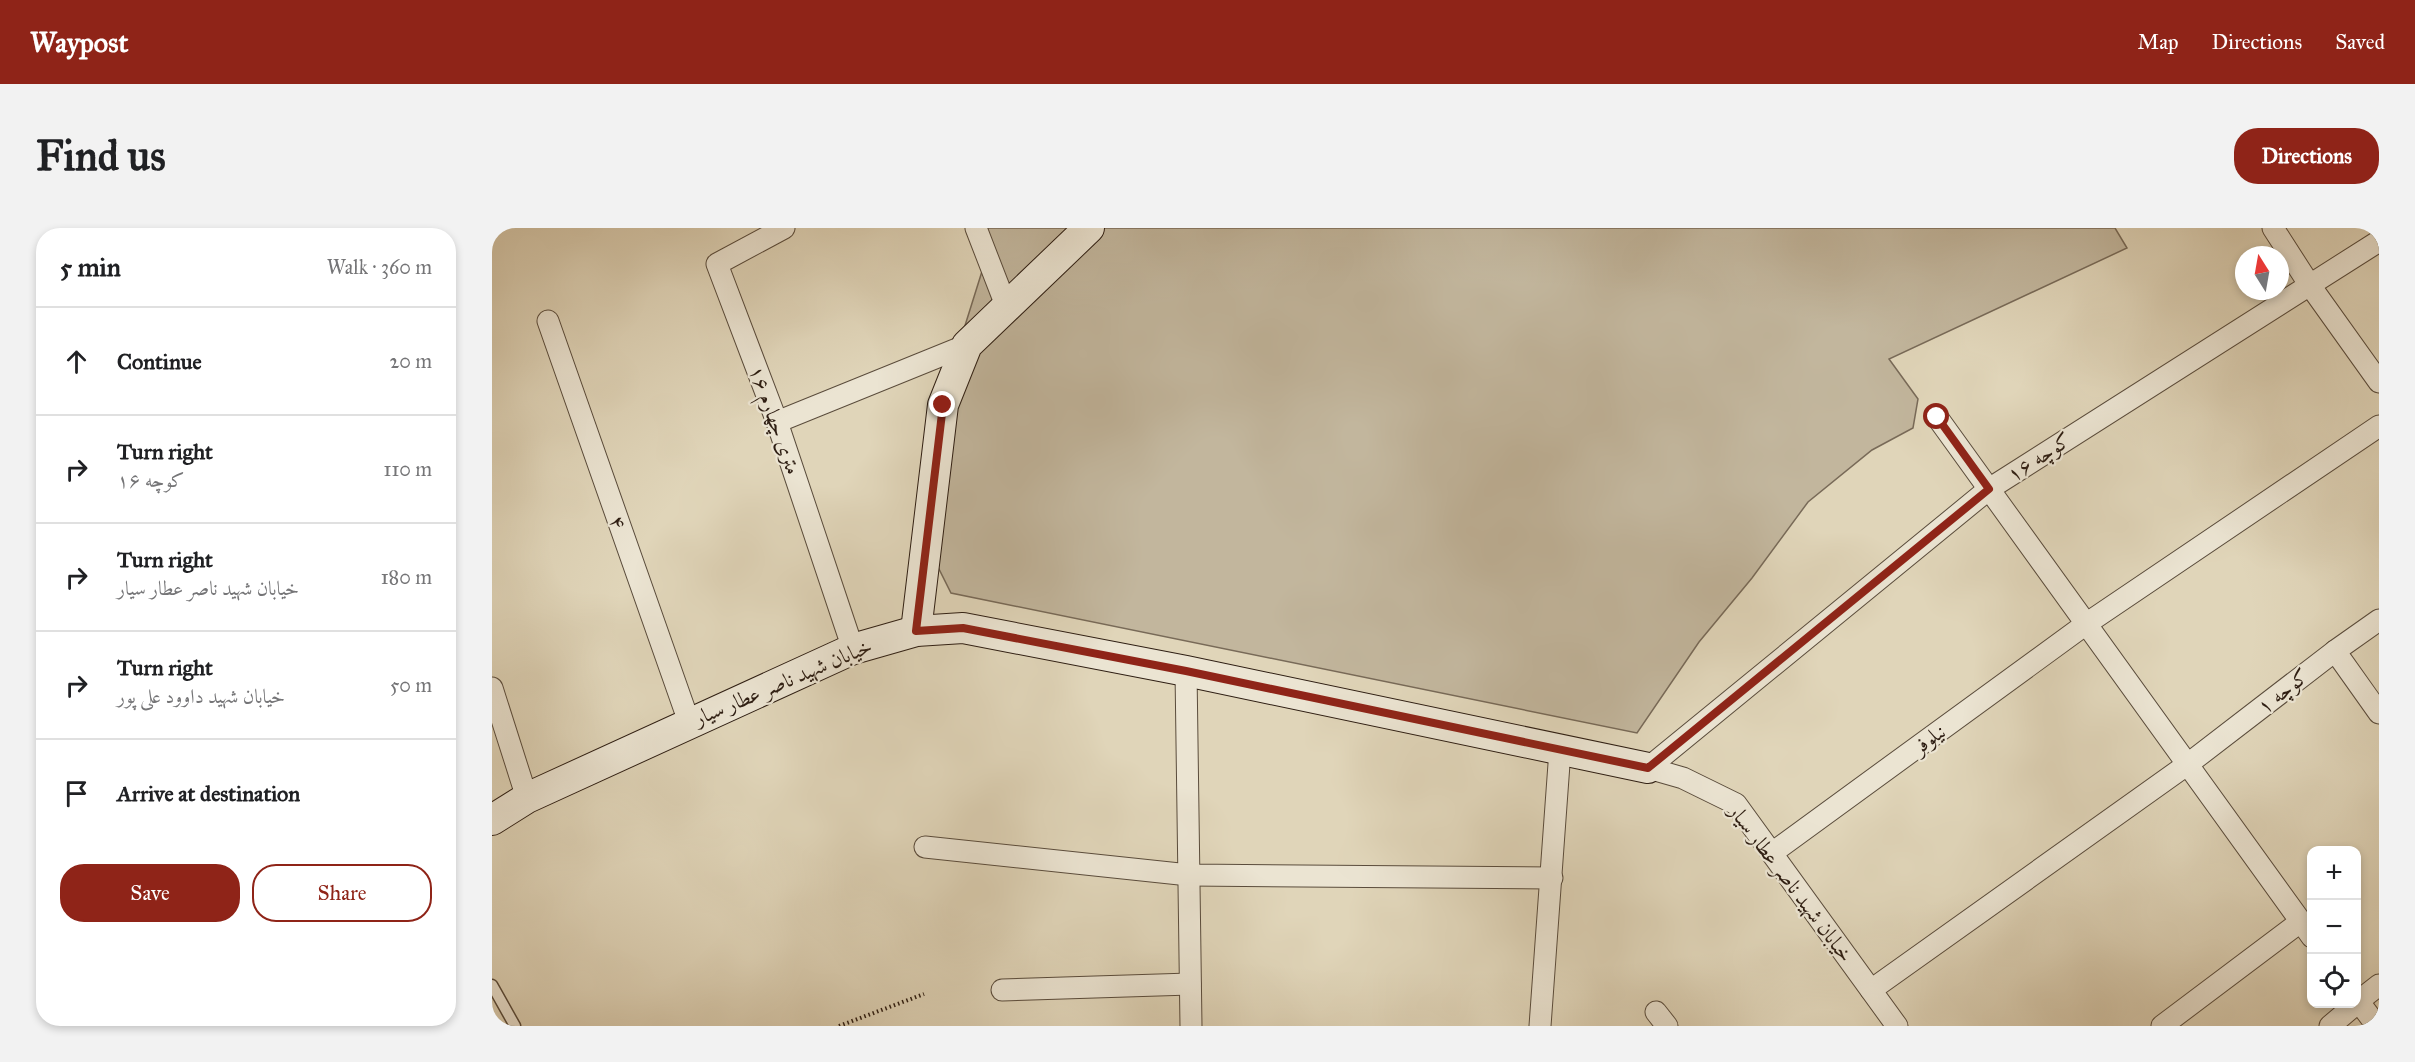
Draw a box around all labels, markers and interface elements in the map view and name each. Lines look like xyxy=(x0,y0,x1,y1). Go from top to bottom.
text: Waypost xyxy=(30,25,128,60)
text: Map xyxy=(2138,29,2179,55)
text: Directions xyxy=(2212,29,2302,55)
text: Saved xyxy=(2335,29,2385,55)
button: Directions xyxy=(2234,128,2379,184)
text: Find us xyxy=(36,130,166,182)
north arrow xyxy=(2235,246,2289,300)
text: 5 min xyxy=(60,251,121,283)
text: Walk · 360 m xyxy=(327,255,432,279)
icon: ahead xyxy=(60,345,93,378)
text: Continue xyxy=(117,348,202,375)
text: 20 m xyxy=(389,349,432,373)
street label: ۱۶ متری چهارم xyxy=(739,362,807,480)
route end xyxy=(929,391,955,417)
route start xyxy=(1923,403,1949,429)
street label: کوچه ۱۶ xyxy=(2002,427,2076,488)
text: Turn right xyxy=(117,438,213,465)
icon: right xyxy=(60,453,93,486)
text: 110 m xyxy=(384,457,432,481)
text: کوچه ۱۶ xyxy=(117,468,185,492)
street label: ۴ xyxy=(604,512,632,532)
text: Turn right xyxy=(117,546,213,573)
icon: right xyxy=(60,561,93,594)
text: 180 m xyxy=(381,565,432,589)
text: خیابان شهید ناصر عطار سیار xyxy=(117,576,299,600)
street label: خیابان شهید ناصر عطار سیار xyxy=(688,633,876,733)
text: Turn right xyxy=(117,654,213,681)
street label: کوچه ۱ xyxy=(2252,663,2315,720)
icon: right xyxy=(60,669,93,702)
text: 50 m xyxy=(390,673,432,697)
text: خیابان شهید داوود علی پور xyxy=(117,684,285,708)
street label: نیلوفر xyxy=(1906,718,1951,761)
icon: arrive xyxy=(60,777,93,810)
text: Arrive at destination xyxy=(117,780,300,807)
street label: خیابان شهید ناصر عطار سیار xyxy=(1721,797,1859,968)
map controls xyxy=(2307,846,2361,1008)
button: + xyxy=(2307,846,2361,900)
button: Save xyxy=(60,864,240,922)
button: Share xyxy=(252,864,432,922)
button: − xyxy=(2307,900,2361,954)
button: locate xyxy=(2307,954,2361,1008)

